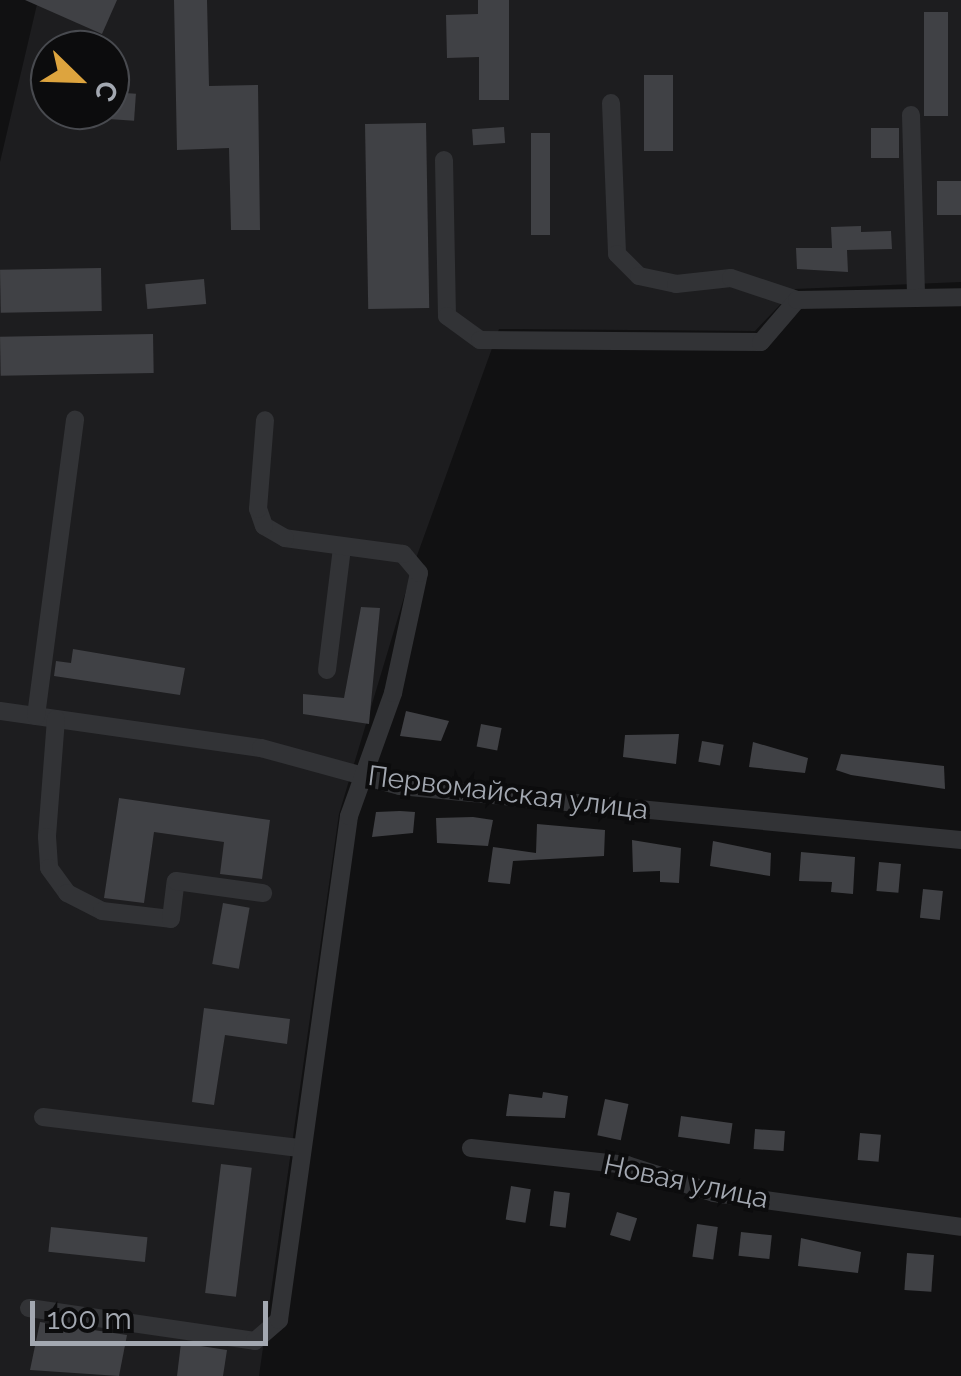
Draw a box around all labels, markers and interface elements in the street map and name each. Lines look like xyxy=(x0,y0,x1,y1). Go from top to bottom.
north arrow xyxy=(30,30,130,130)
text: С xyxy=(87,76,125,106)
street label: Первомайская улица xyxy=(366,759,650,827)
street label: Новая улица xyxy=(600,1148,772,1216)
scale bar xyxy=(35,1281,272,1343)
text: 100 m xyxy=(47,1301,132,1336)

